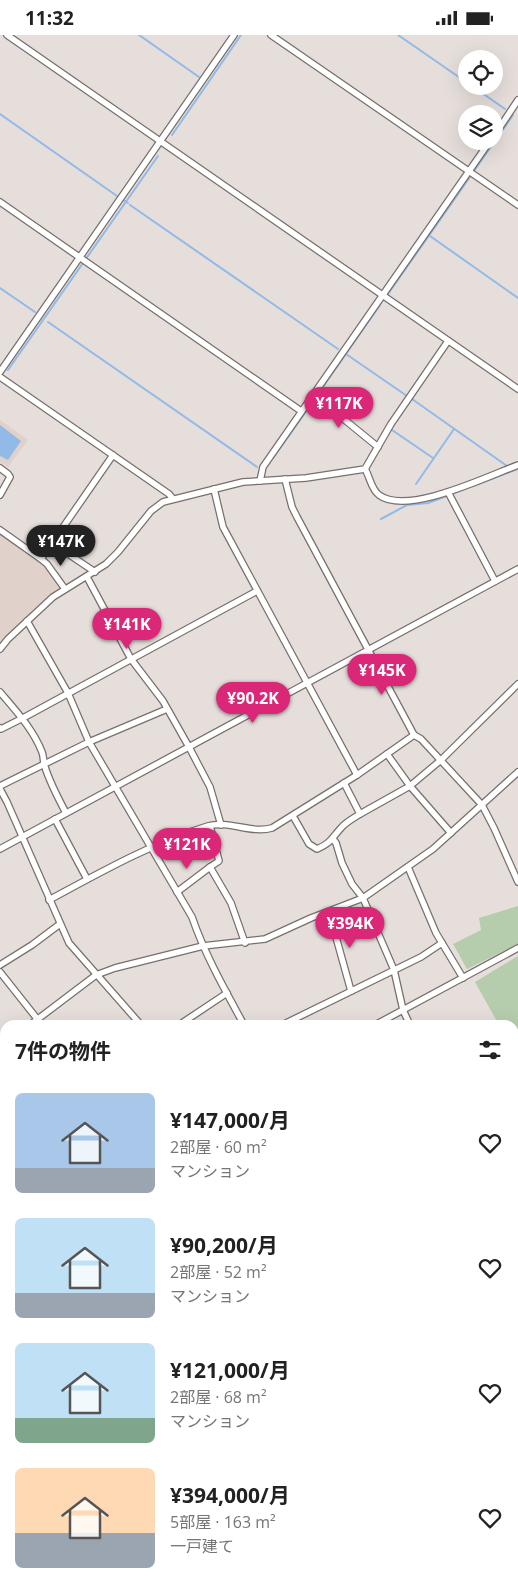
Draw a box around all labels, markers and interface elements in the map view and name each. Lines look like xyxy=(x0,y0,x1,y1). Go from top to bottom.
text: 11:32 xyxy=(25,5,74,31)
map controls xyxy=(458,50,503,150)
button: locate xyxy=(458,50,503,95)
button: layers xyxy=(458,105,503,150)
pin: ¥117K xyxy=(304,387,374,429)
text: ¥117K xyxy=(315,392,363,414)
pin: ¥147K xyxy=(26,525,96,567)
text: ¥147K xyxy=(37,530,85,552)
pin: ¥141K xyxy=(92,607,162,650)
text: ¥141K xyxy=(103,613,151,635)
pin: ¥145K xyxy=(347,653,417,696)
text: ¥145K xyxy=(358,659,406,681)
pin: ¥90.2K xyxy=(212,681,294,724)
text: ¥90.2K xyxy=(227,687,279,709)
pin: ¥121K xyxy=(152,827,222,870)
text: ¥121K xyxy=(163,833,211,855)
pin: ¥394K xyxy=(315,907,385,949)
text: ¥394K xyxy=(326,912,374,934)
icon: filters xyxy=(476,1036,504,1064)
text: 7件の物件 xyxy=(15,1037,111,1065)
text: ¥147,000/月 xyxy=(170,1106,290,1134)
icon: home xyxy=(55,1113,115,1173)
icon: heart xyxy=(476,1129,504,1157)
text: 2部屋 · 60 m² xyxy=(170,1136,267,1158)
text: マンション xyxy=(170,1160,250,1182)
text: ¥90,200/月 xyxy=(170,1231,278,1259)
icon: home xyxy=(55,1238,115,1298)
icon: heart xyxy=(476,1254,504,1282)
text: 2部屋 · 52 m² xyxy=(170,1261,267,1283)
text: マンション xyxy=(170,1285,250,1307)
text: ¥121,000/月 xyxy=(170,1356,290,1384)
icon: home xyxy=(55,1363,115,1423)
icon: heart xyxy=(476,1379,504,1407)
text: 2部屋 · 68 m² xyxy=(170,1386,267,1408)
text: マンション xyxy=(170,1410,250,1432)
text: ¥394,000/月 xyxy=(170,1481,290,1509)
icon: home xyxy=(55,1488,115,1548)
icon: heart xyxy=(476,1504,504,1532)
text: 5部屋 · 163 m² xyxy=(170,1511,276,1533)
text: 一戸建て xyxy=(170,1535,234,1557)

